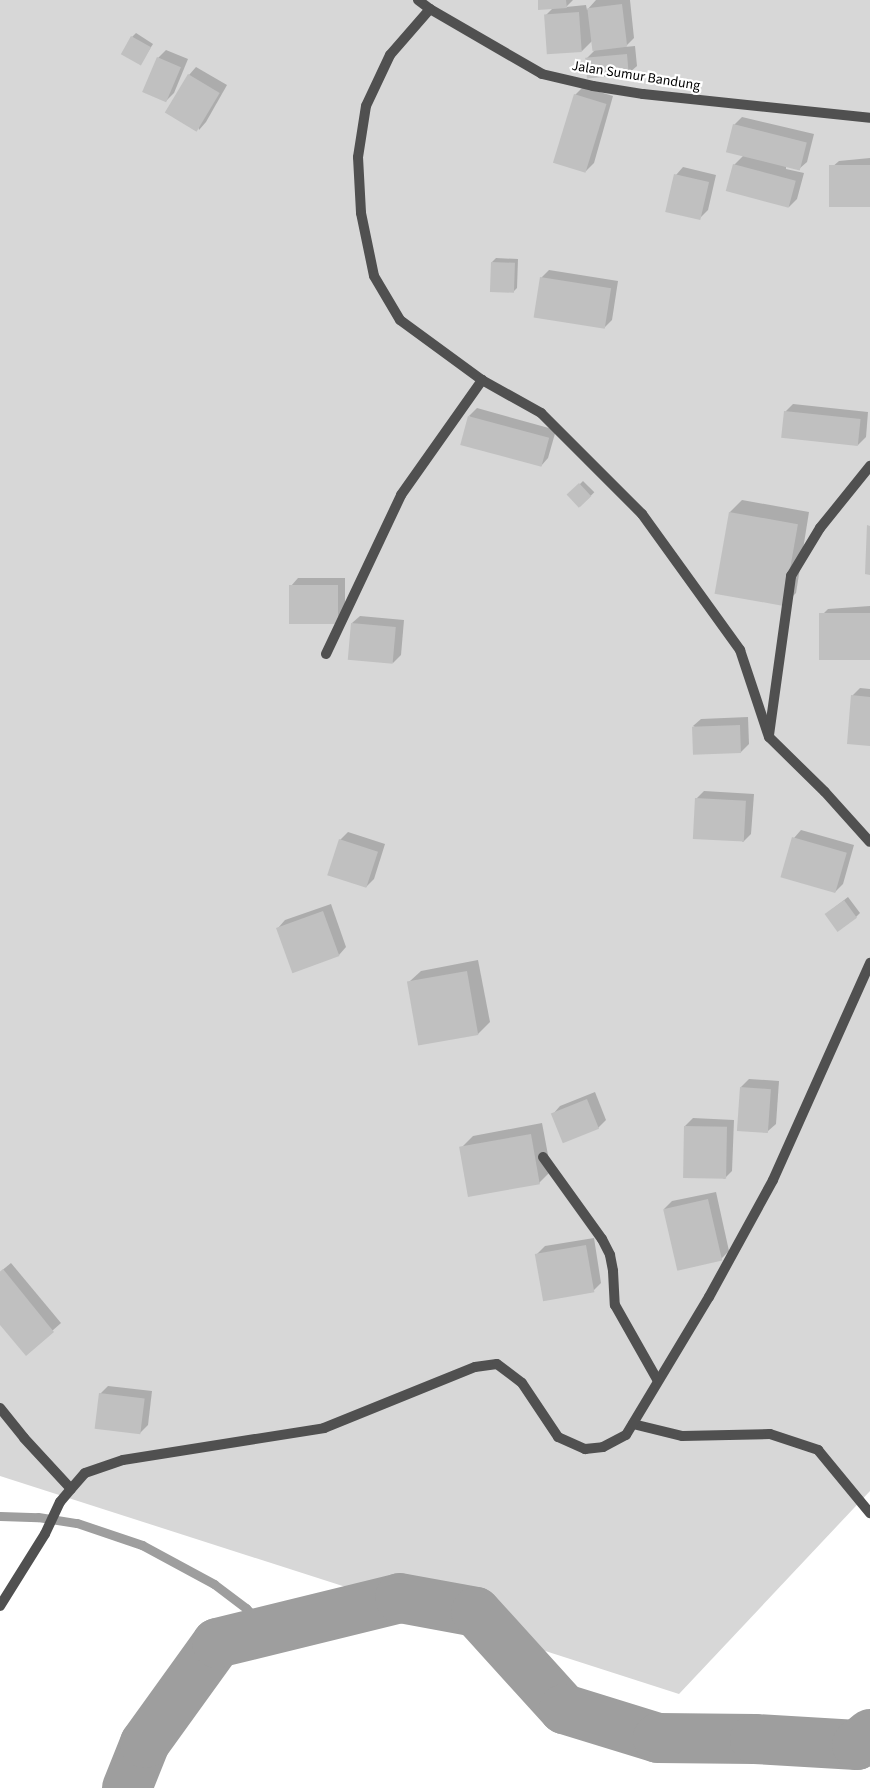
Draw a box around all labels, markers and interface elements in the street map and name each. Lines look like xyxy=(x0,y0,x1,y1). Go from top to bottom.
street label: Jalan Sumur Bandung xyxy=(571,58,701,94)

